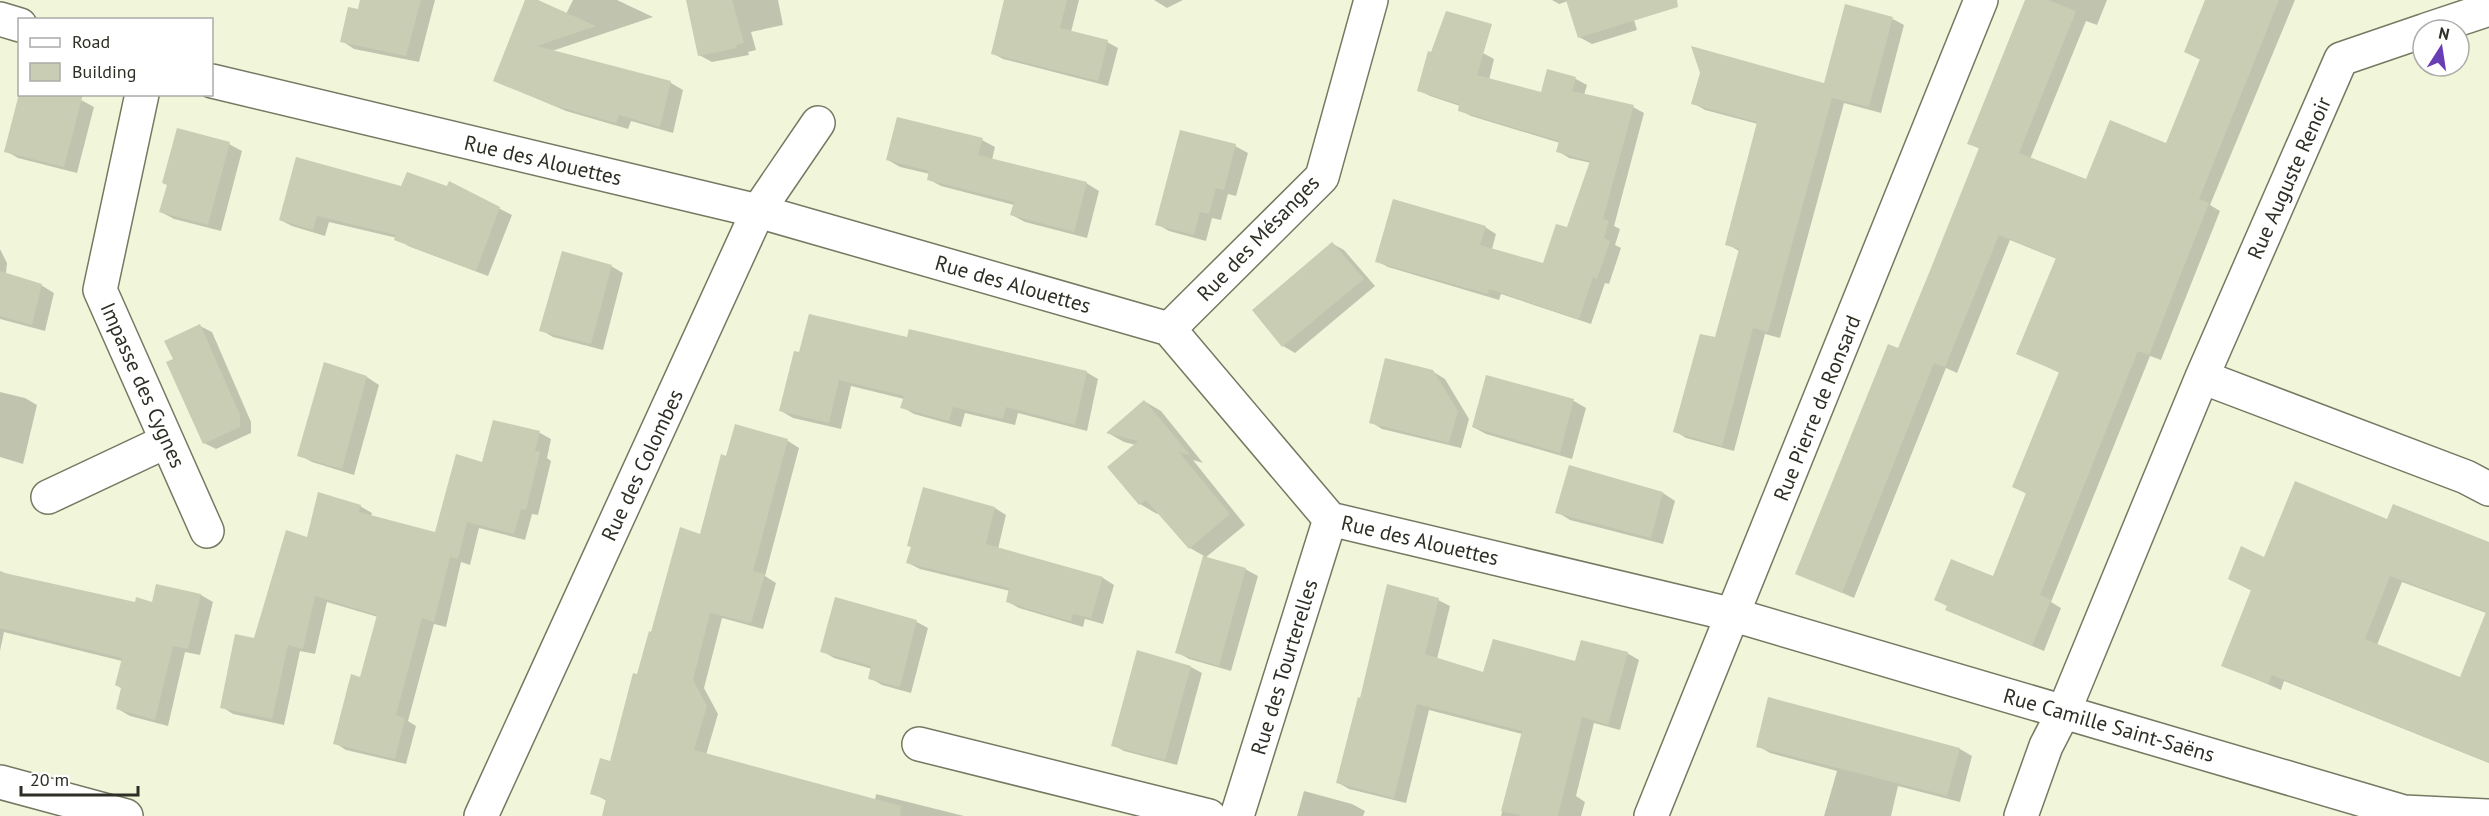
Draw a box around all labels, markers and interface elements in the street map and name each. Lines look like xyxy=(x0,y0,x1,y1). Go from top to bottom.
legend xyxy=(18,18,213,96)
north arrow xyxy=(2411,18,2471,78)
text: N xyxy=(2437,22,2451,44)
text: Road xyxy=(72,30,110,53)
text: Building xyxy=(72,60,136,83)
street label: Rue Auguste Renoir xyxy=(2241,93,2337,263)
street label: Rue des Alouettes xyxy=(462,129,624,191)
street label: Rue des Mésanges xyxy=(1191,169,1325,307)
street label: Rue des Alouettes xyxy=(932,249,1094,319)
street label: Impasse des Cygnes xyxy=(94,298,192,472)
street label: Rue Pierre de Ronsard xyxy=(1767,311,1867,505)
street label: Rue des Colombes xyxy=(595,385,689,545)
street label: Rue des Alouettes xyxy=(1339,509,1501,571)
street label: Rue des Tourterelles xyxy=(1244,576,1324,758)
street label: Rue Camille Saint-Saëns xyxy=(2000,682,2218,768)
scale bar xyxy=(21,759,138,797)
text: 20 m xyxy=(30,768,69,791)

